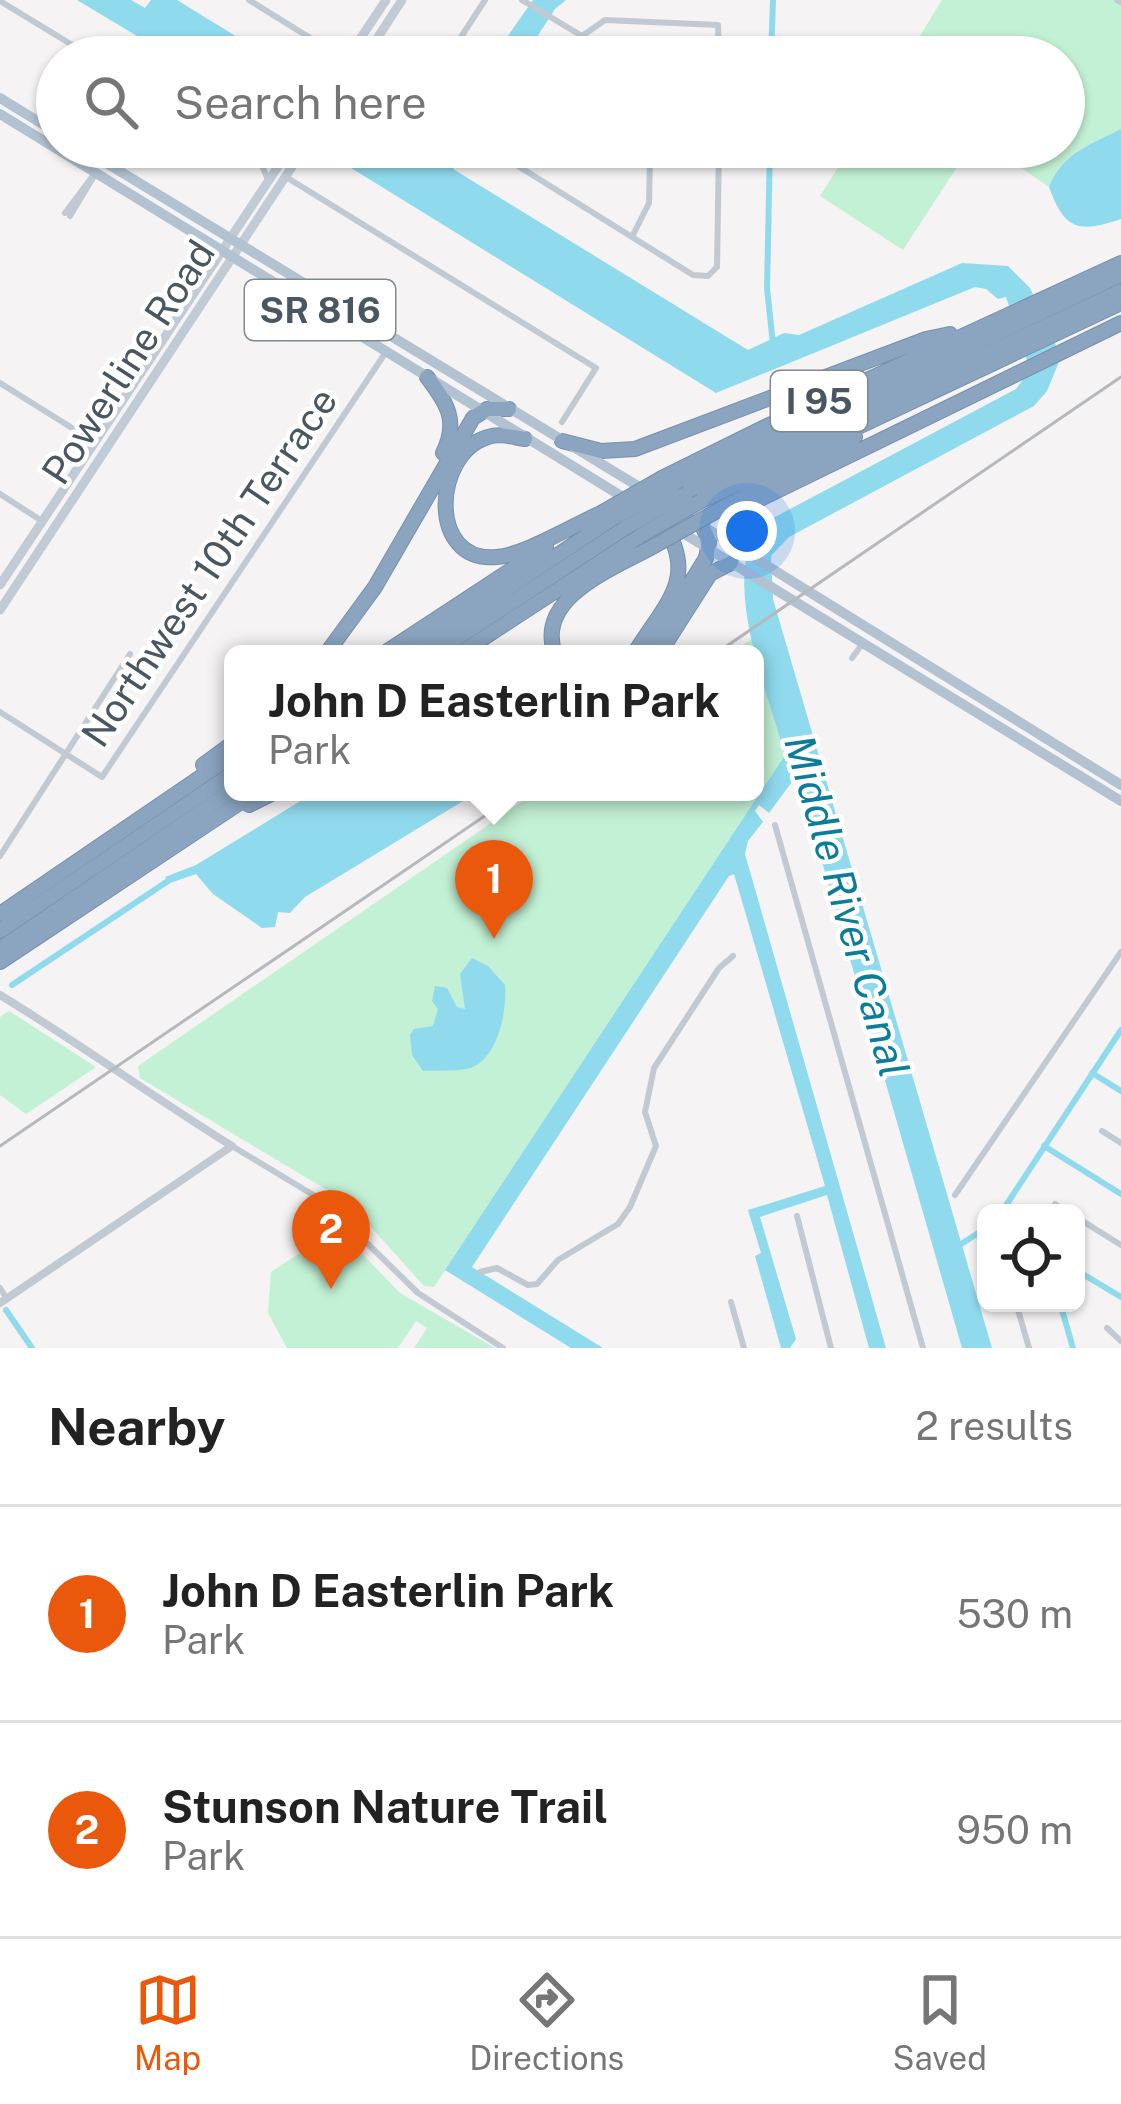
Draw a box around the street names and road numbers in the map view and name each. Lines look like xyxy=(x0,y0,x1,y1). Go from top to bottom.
street label: Powerline Road xyxy=(32,231,224,493)
road number: SR 816 xyxy=(245,280,395,340)
road number: I 95 xyxy=(771,371,867,431)
street label: Northwest 10th Terrace xyxy=(72,379,346,755)

